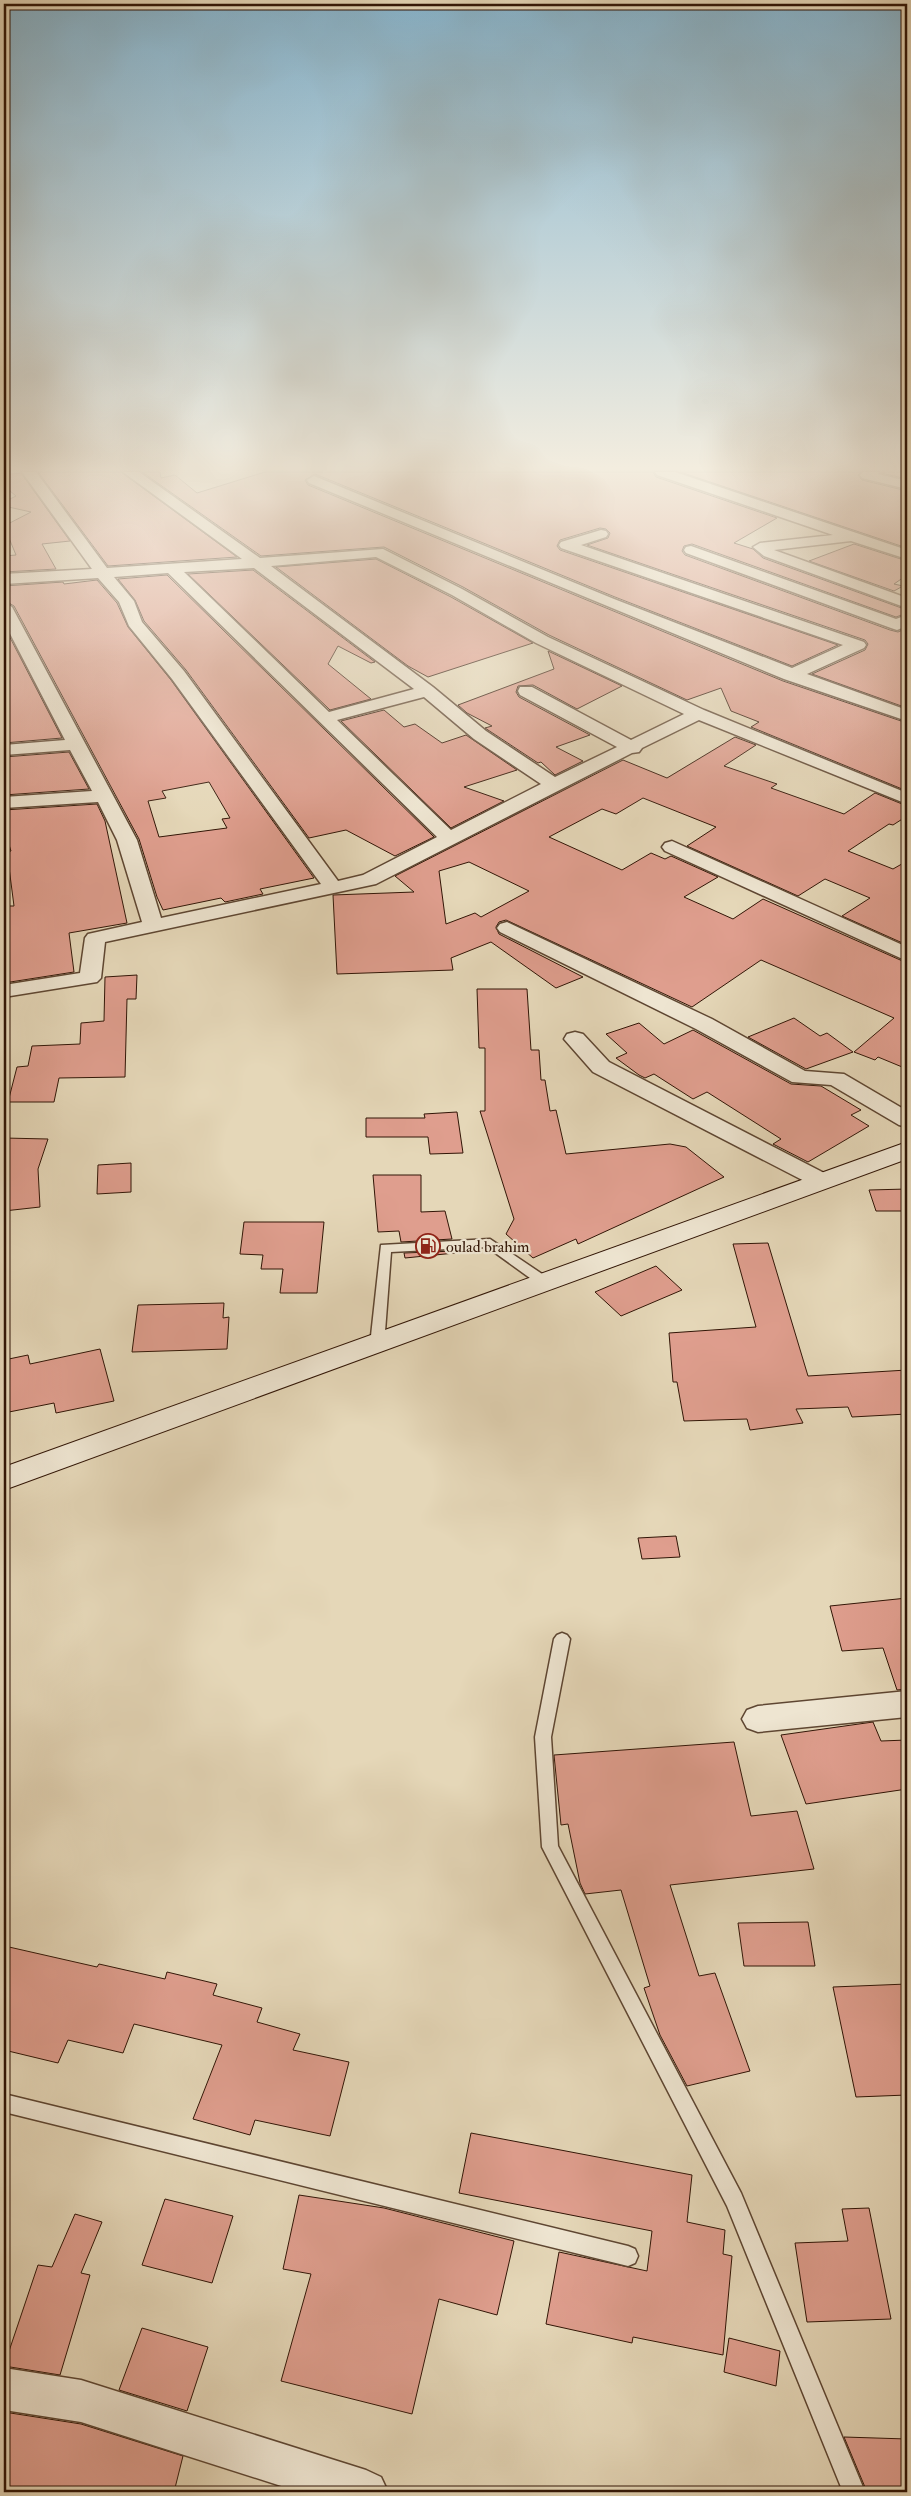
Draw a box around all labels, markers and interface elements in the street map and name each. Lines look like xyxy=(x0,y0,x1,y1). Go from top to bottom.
fuel station icon: oulad brahim xyxy=(415,1233,441,1259)
place label: oulad brahim xyxy=(446,1237,530,1257)

